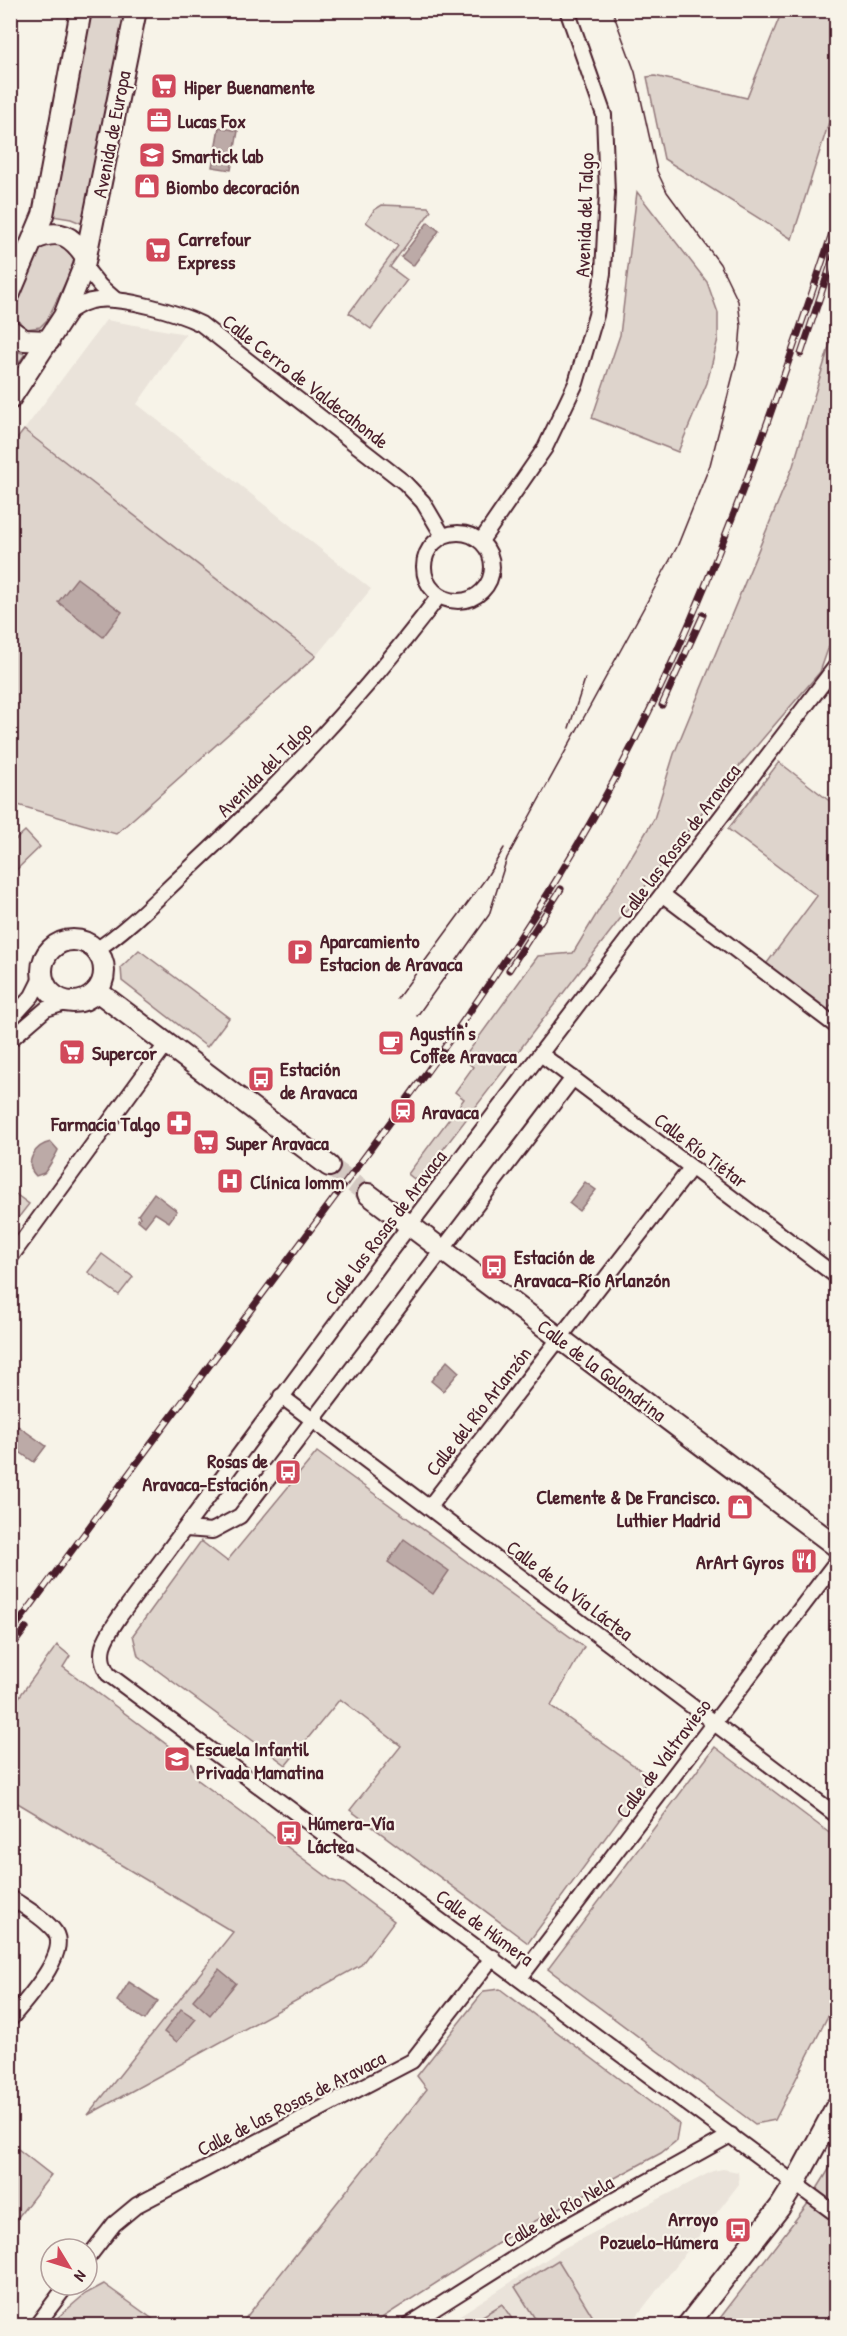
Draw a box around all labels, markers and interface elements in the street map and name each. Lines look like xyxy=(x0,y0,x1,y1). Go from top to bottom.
street label: Avenida de Europa xyxy=(85,68,137,200)
supermarket icon: Hiper Buenamente xyxy=(149,71,179,101)
place label: Hiper Buenamente xyxy=(184,73,315,101)
office icon: Lucas Fox xyxy=(144,105,174,135)
place label: Lucas Fox xyxy=(178,107,246,134)
school or university icon: Smartick lab xyxy=(137,140,167,170)
place label: Smartick lab xyxy=(172,142,264,169)
street label: Avenida del Talgo xyxy=(568,152,600,278)
shop icon: Biombo decoración xyxy=(132,171,162,201)
place label: Biombo decoración xyxy=(166,173,300,200)
place label: Carrefour Express xyxy=(178,225,251,276)
supermarket icon: Carrefour Express xyxy=(143,235,173,265)
street label: Calle Cerro de Valdecahonde xyxy=(217,307,395,455)
street label: Avenida del Talgo xyxy=(210,715,318,823)
street label: Calle las Rosas de Aravaca xyxy=(612,758,746,924)
place label: Aparcamiento Estacion de Aravaca xyxy=(320,927,462,977)
parking icon: Aparcamiento Estacion de Aravaca xyxy=(285,937,315,967)
place label: Agustín's Coffee Aravaca xyxy=(410,1019,517,1069)
cafe icon: Agustín's Coffee Aravaca xyxy=(376,1028,406,1058)
supermarket icon: Supercor xyxy=(57,1037,87,1067)
place label: Supercor xyxy=(92,1039,157,1067)
place label: Estación de Aravaca xyxy=(280,1055,357,1105)
bus stop icon: Estación de Aravaca xyxy=(246,1064,276,1094)
station icon: Aravaca xyxy=(388,1096,418,1126)
place label: Aravaca xyxy=(422,1098,479,1125)
street label: Calle Río Tiétar xyxy=(649,1106,753,1194)
pharmacy icon: Farmacia Talgo xyxy=(164,1108,194,1138)
place label: Farmacia Talgo xyxy=(50,1110,160,1138)
supermarket icon: Super Aravaca xyxy=(191,1127,221,1157)
place label: Super Aravaca xyxy=(226,1129,329,1157)
street label: Calle las Rosas de Aravaca xyxy=(318,1144,452,1310)
hospital icon: Clínica Iomm xyxy=(215,1166,245,1196)
place label: Clínica Iomm xyxy=(250,1168,345,1195)
place label: Estación de Aravaca-Río Arlanzón xyxy=(514,1243,670,1293)
bus stop icon: Estación de Aravaca-Río Arlanzón xyxy=(479,1252,509,1282)
street label: Calle de la Golondrina xyxy=(532,1313,672,1428)
street label: Calle del Río Arlanzón xyxy=(419,1341,537,1481)
place label: Rosas de Aravaca-Estación xyxy=(143,1447,268,1497)
bus stop icon: Rosas de Aravaca-Estación xyxy=(273,1457,303,1487)
place label: Clemente & De Francisco. Luthier Madrid xyxy=(536,1483,720,1533)
shop icon: Clemente & De Francisco. Luthier Madrid xyxy=(725,1492,755,1522)
street label: Calle de la Vía Láctea xyxy=(501,1533,639,1647)
restaurant icon: ArArt Gyros xyxy=(789,1546,819,1576)
place label: ArArt Gyros xyxy=(696,1548,784,1576)
street label: Calle de Valtravieso xyxy=(609,1693,717,1823)
place label: Escuela Infantil Privada Mamatina xyxy=(196,1735,323,1785)
school or university icon: Escuela Infantil Privada Mamatina xyxy=(162,1744,192,1774)
place label: Húmera-Vía Láctea xyxy=(308,1809,394,1859)
bus stop icon: Húmera-Vía Láctea xyxy=(274,1818,304,1848)
street label: Calle de Húmera xyxy=(431,1882,539,1972)
street label: Calle de las Rosas de Aravaca xyxy=(192,2044,390,2162)
street label: Calle del Río Nela xyxy=(498,2168,618,2254)
place label: Arroyo Pozuelo-Húmera xyxy=(600,2205,718,2255)
bus stop icon: Arroyo Pozuelo-Húmera xyxy=(723,2215,753,2245)
north arrow xyxy=(39,2237,99,2297)
text: N xyxy=(69,2266,92,2287)

